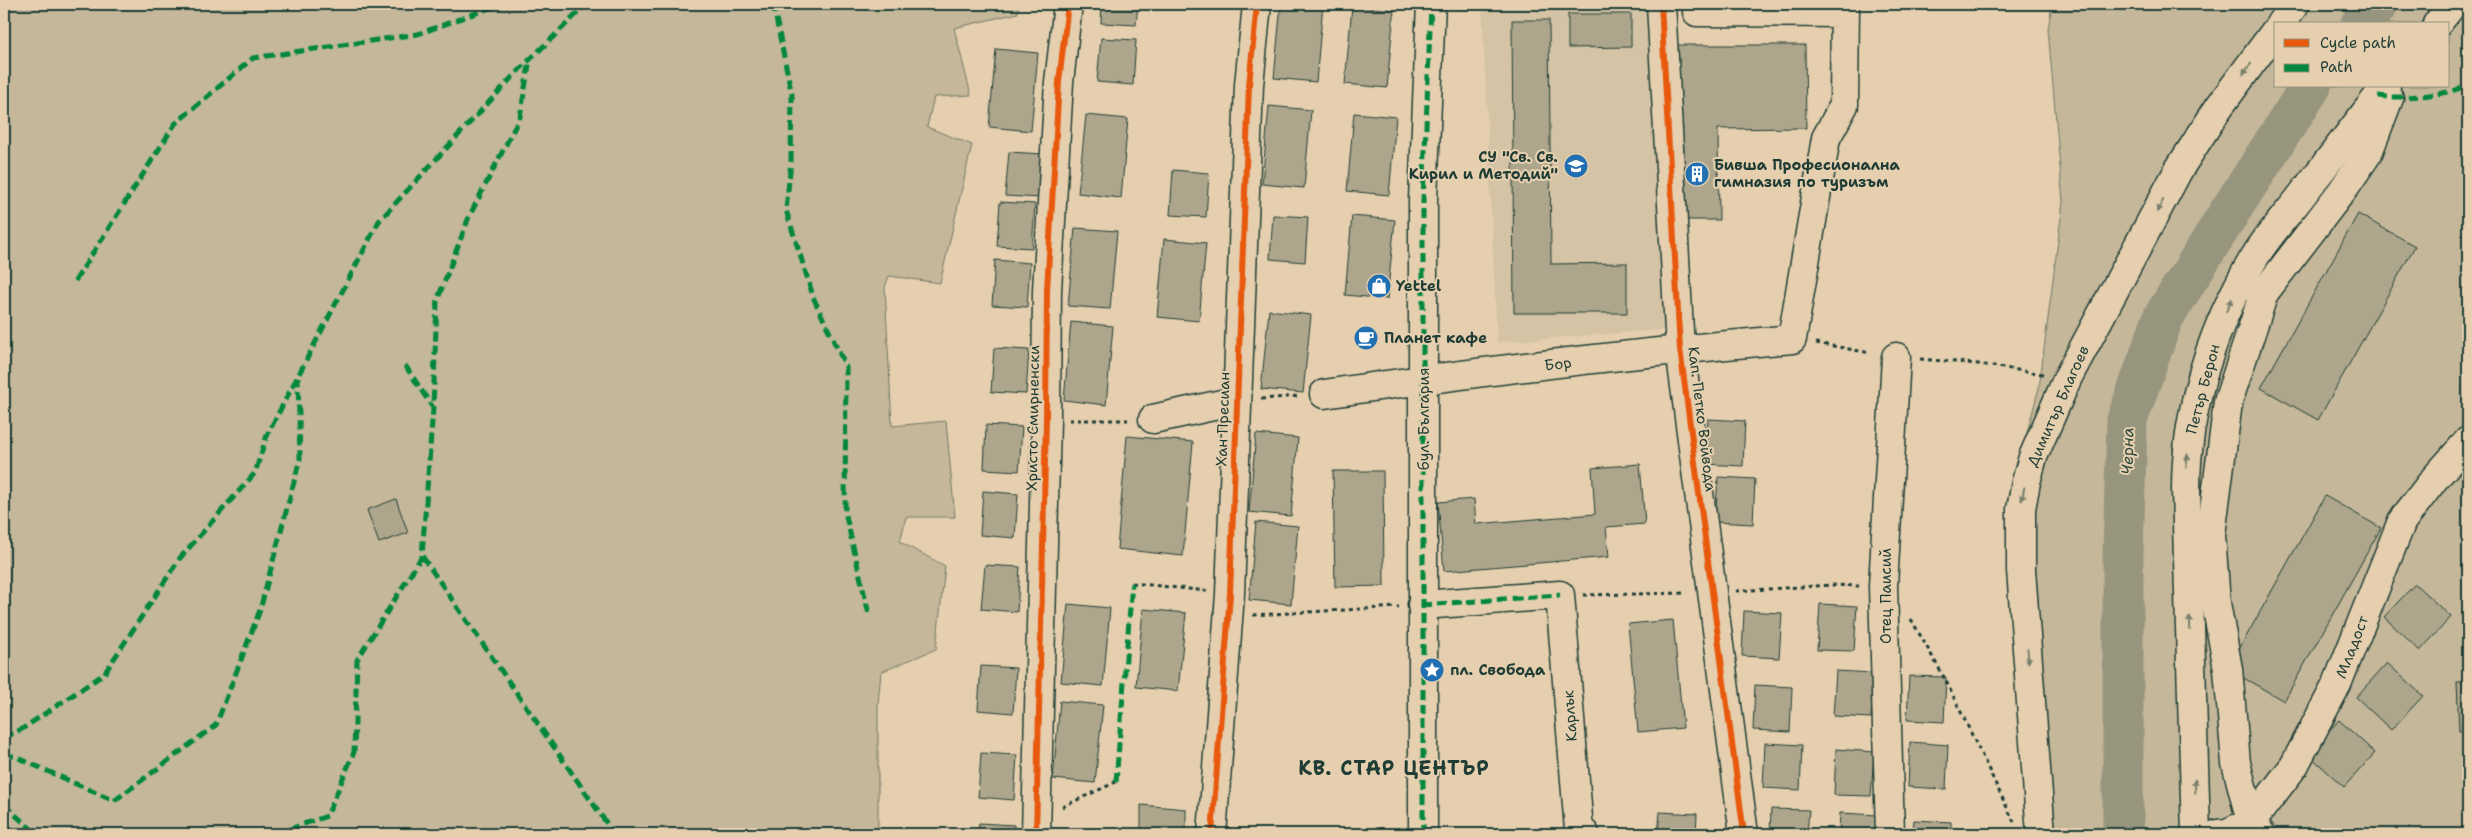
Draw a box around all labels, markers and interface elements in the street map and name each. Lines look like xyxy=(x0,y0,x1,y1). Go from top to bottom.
legend xyxy=(2274,22,2450,88)
text: Cycle path xyxy=(2320,33,2396,53)
text: Path xyxy=(2320,57,2353,77)
one-way arrow xyxy=(2242,62,2252,76)
place label: СУ "Св. Св. Кирил и Методий" xyxy=(1409,147,1558,184)
school or university icon: СУ "Св. Св. Кирил и Методий" xyxy=(1563,153,1589,179)
place label: Бивша Професионална гимназия по туризъм xyxy=(1714,155,1901,192)
building icon: Бивша Професионална гимназия по туризъм xyxy=(1684,161,1710,187)
one-way arrow xyxy=(2156,199,2164,213)
shop icon: Yettel xyxy=(1366,273,1392,299)
place label: Yettel xyxy=(1396,276,1441,296)
one-way arrow xyxy=(2226,298,2234,312)
cafe icon: Планет кафе xyxy=(1353,325,1379,351)
place label: Планет кафе xyxy=(1384,328,1487,348)
street label: Димитър Благоев xyxy=(2022,342,2094,470)
street label: Петър Берон xyxy=(2181,342,2225,436)
street label: Христо Смирненски xyxy=(1022,345,1044,491)
street label: Кап. Петко Войвода xyxy=(1683,345,1721,493)
street label: Бор xyxy=(1543,352,1573,376)
street label: бул. България xyxy=(1414,368,1434,470)
street label: Хан Пресиан xyxy=(1211,371,1235,467)
water label: Черна xyxy=(2117,427,2138,475)
one-way arrow xyxy=(2183,452,2191,468)
one-way arrow xyxy=(2019,487,2027,503)
street label: Отец Паисий xyxy=(1876,548,1896,644)
street label: Младост xyxy=(2331,612,2373,681)
one-way arrow xyxy=(2186,615,2194,631)
one-way arrow xyxy=(2024,648,2032,664)
place icon: пл. Свобода xyxy=(1419,657,1445,683)
place label: пл. Свобода xyxy=(1450,660,1546,680)
street label: Карлък xyxy=(1558,690,1582,742)
district label: КВ. СТАР ЦЕНТЪР xyxy=(1298,755,1490,781)
one-way arrow xyxy=(2191,777,2199,793)

